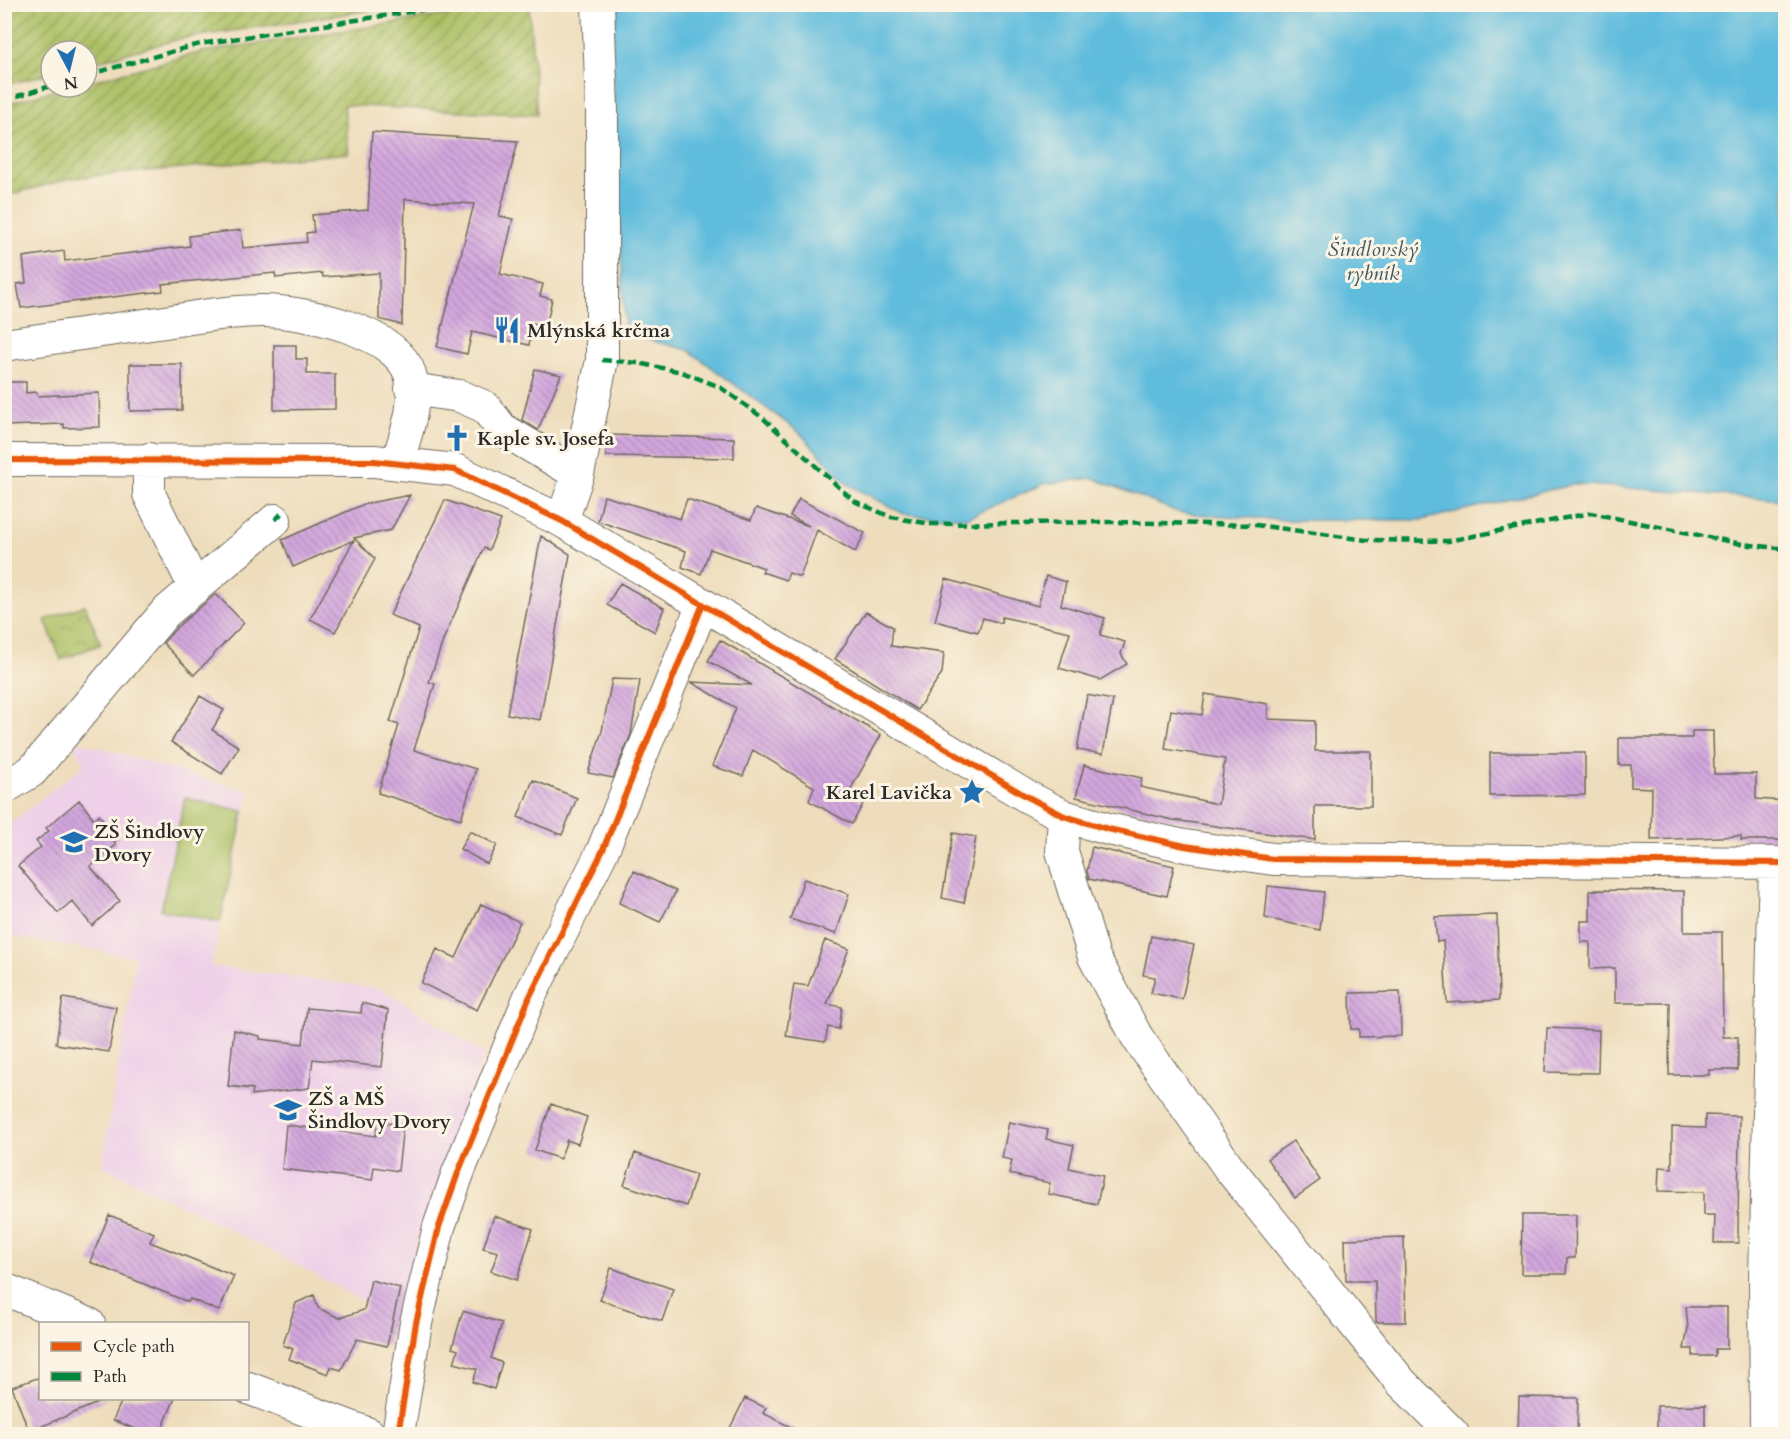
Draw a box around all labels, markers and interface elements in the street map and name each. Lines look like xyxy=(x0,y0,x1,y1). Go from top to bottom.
north arrow xyxy=(39,39,99,99)
text: N xyxy=(62,71,79,95)
water label: Šindlovský rybník xyxy=(1328,235,1419,288)
restaurant icon: Mlýnská krčma xyxy=(492,315,522,345)
place label: Mlýnská krčma xyxy=(527,317,670,344)
church icon: Kaple sv. Josefa xyxy=(442,423,472,453)
place label: Kaple sv. Josefa xyxy=(477,425,614,452)
place icon: Karel Lavička xyxy=(957,777,987,807)
place label: Karel Lavička xyxy=(826,779,952,806)
place label: ZŠ Šindlovy Dvory xyxy=(94,818,205,868)
school or university icon: ZŠ Šindlovy Dvory xyxy=(59,827,89,857)
place label: ZŠ a MŠ Šindlovy Dvory xyxy=(308,1085,451,1135)
school or university icon: ZŠ a MŠ Šindlovy Dvory xyxy=(273,1095,303,1125)
legend xyxy=(39,1322,249,1400)
text: Cycle path xyxy=(93,1334,175,1359)
text: Path xyxy=(93,1364,127,1389)

